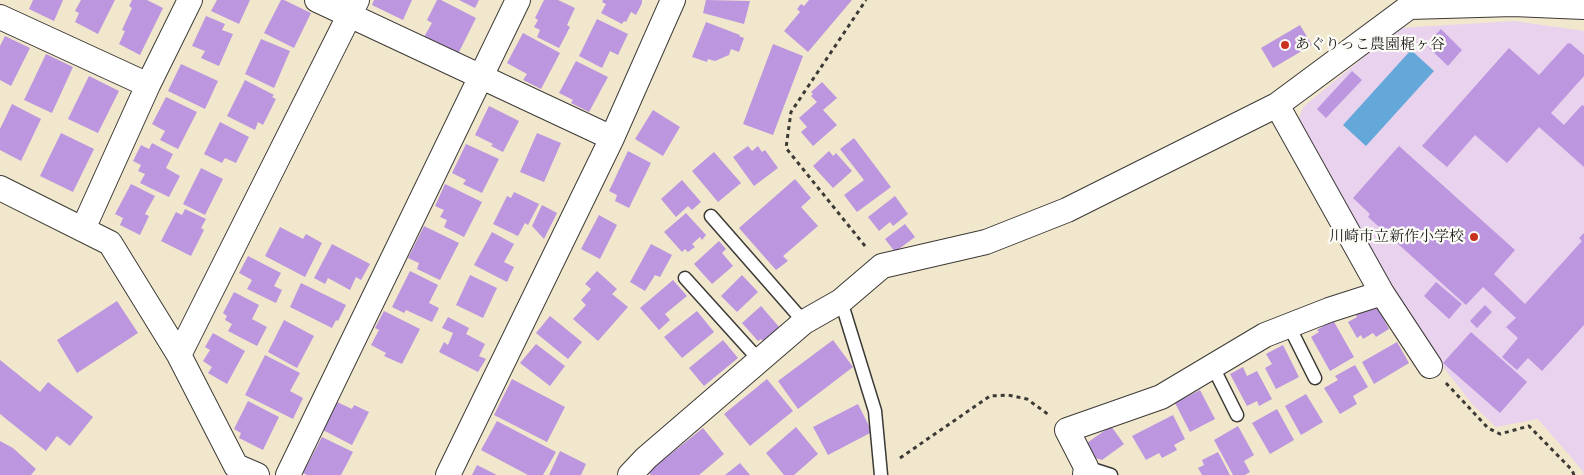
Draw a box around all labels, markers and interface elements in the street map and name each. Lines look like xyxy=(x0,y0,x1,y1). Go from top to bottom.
place label: あぐりっこ農園梶ヶ谷 xyxy=(1295,36,1445,54)
marker: あぐりっこ農園梶ヶ谷 xyxy=(1279,39,1291,51)
place label: 川崎市立新作小学校 xyxy=(1329,228,1464,246)
marker: 川崎市立新作小学校 xyxy=(1468,231,1480,243)

